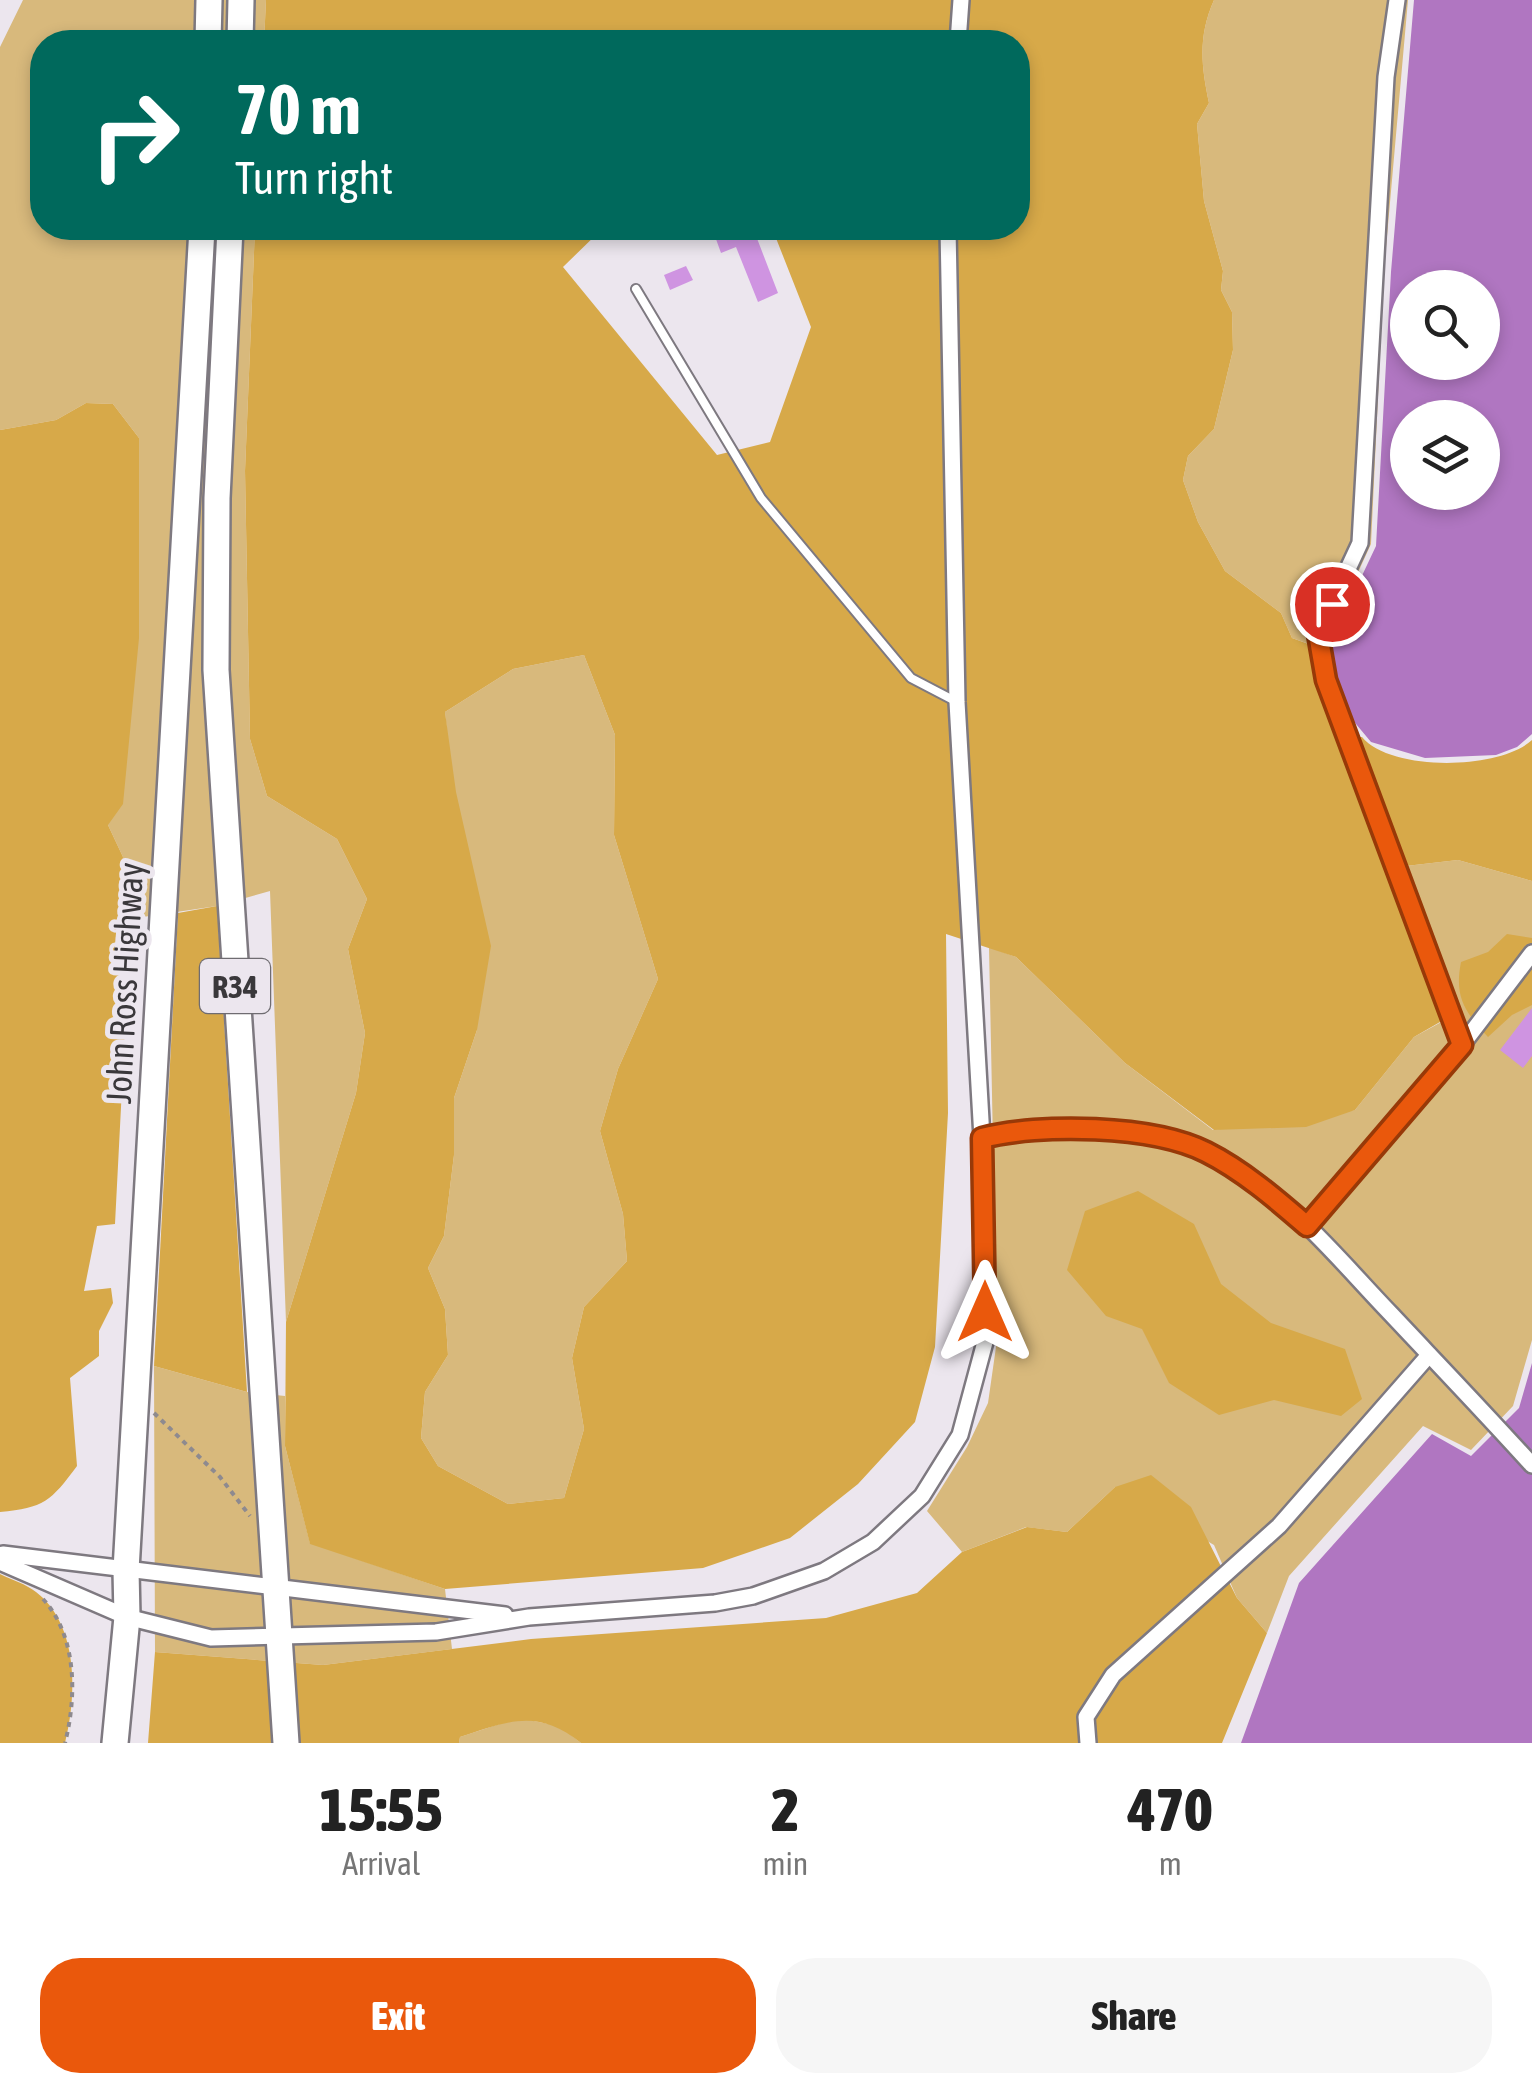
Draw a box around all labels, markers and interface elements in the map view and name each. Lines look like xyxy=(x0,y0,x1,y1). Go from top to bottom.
text: 70 m xyxy=(235,69,361,149)
icon: right xyxy=(70,70,200,200)
text: Turn right xyxy=(235,152,393,204)
map controls xyxy=(1390,270,1500,510)
button: search xyxy=(1390,270,1500,380)
button: layers xyxy=(1390,400,1500,510)
pin xyxy=(1290,562,1375,647)
icon: arrive xyxy=(1305,577,1360,632)
street label: John Ross Highway xyxy=(98,861,150,1105)
road number: R34 xyxy=(200,959,270,1013)
position arrow xyxy=(933,1260,1037,1364)
text: 15:55 xyxy=(319,1775,443,1844)
text: 2 xyxy=(771,1775,800,1844)
text: 470 xyxy=(1128,1775,1212,1844)
text: Arrival xyxy=(342,1845,420,1882)
text: min xyxy=(762,1845,808,1882)
text: m xyxy=(1159,1845,1182,1882)
button: Exit xyxy=(40,1958,756,2073)
button: Share xyxy=(776,1958,1492,2073)

